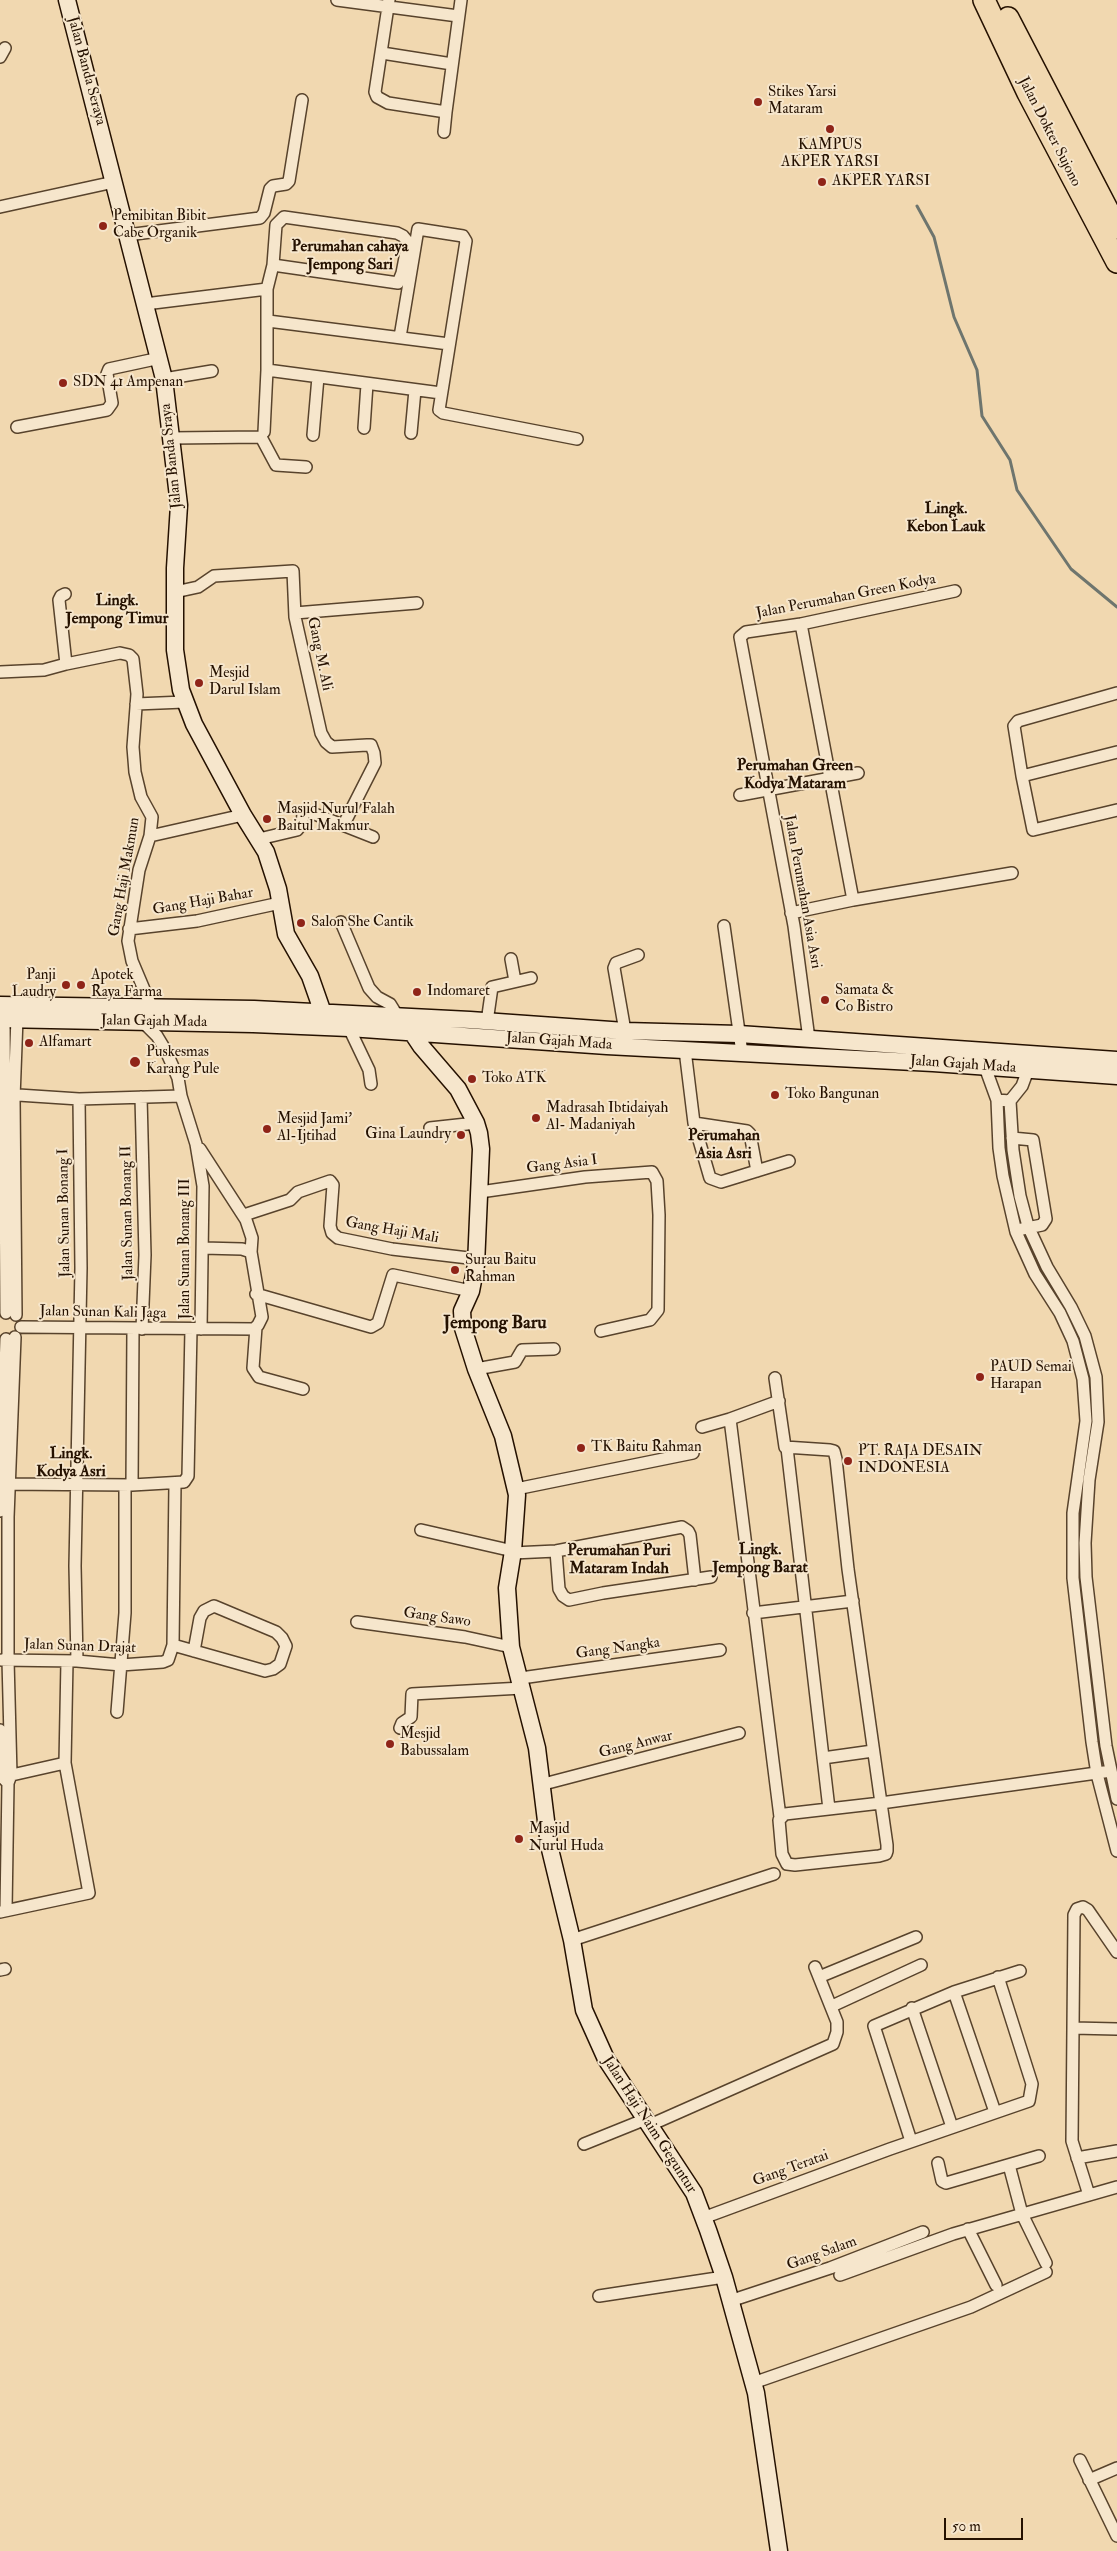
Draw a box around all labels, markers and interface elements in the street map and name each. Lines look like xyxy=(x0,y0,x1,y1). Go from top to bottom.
street label: Jalan Banda Seraya xyxy=(63,15,109,127)
street label: Jalan Dokter Sujono xyxy=(1014,74,1084,190)
place label: Stikes Yarsi Mataram xyxy=(768,84,837,119)
marker: Stikes Yarsi Mataram xyxy=(752,96,764,108)
marker: KAMPUS AKPER YARSI xyxy=(824,123,836,135)
place label: KAMPUS AKPER YARSI xyxy=(781,137,879,172)
place label: AKPER YARSI xyxy=(832,173,930,191)
marker: AKPER YARSI xyxy=(816,176,828,188)
place label: Pemibitan Bibit Cabe Organik xyxy=(113,208,206,243)
marker: Pemibitan Bibit Cabe Organik xyxy=(97,220,109,232)
district label: Perumahan cahaya Jempong Sari xyxy=(292,238,408,276)
place label: SDN 41 Ampenan xyxy=(73,374,183,392)
marker: SDN 41 Ampenan xyxy=(57,377,69,389)
street label: Jalan Banda Sraya xyxy=(158,402,186,510)
district label: Lingk. Kebon Lauk xyxy=(907,500,985,538)
street label: Jalan Perumahan Green Kodya xyxy=(755,571,937,623)
district label: Lingk. Jempong Timur xyxy=(66,592,168,630)
street label: Gang M. Ali xyxy=(302,615,336,693)
place label: Mesjid Darul Islam xyxy=(209,665,281,700)
marker: Mesjid Darul Islam xyxy=(193,677,205,689)
district label: Perumahan Green Kodya Mataram xyxy=(737,757,853,795)
place label: Masjid Nurul Falah Baitul Makmur xyxy=(277,801,395,836)
marker: Masjid Nurul Falah Baitul Makmur xyxy=(261,813,273,825)
street label: Jalan Perumahan Asia Asri xyxy=(780,814,824,970)
street label: Gang Haji Makmun xyxy=(106,816,144,938)
street label: Gang Haji Bahar xyxy=(151,884,255,920)
place label: Salon She Cantik xyxy=(311,914,414,932)
marker: Salon She Cantik xyxy=(295,917,307,929)
place label: Panji Laudry xyxy=(12,967,56,1002)
place label: Apotek Raya Farma xyxy=(91,967,162,1002)
marker: Panji Laudry xyxy=(60,979,72,991)
marker: Apotek Raya Farma xyxy=(75,979,87,991)
place label: Samata & Co Bistro xyxy=(835,982,894,1017)
place label: Indomaret xyxy=(427,983,490,1001)
marker: Indomaret xyxy=(411,986,423,998)
marker: Samata & Co Bistro xyxy=(819,994,831,1006)
street label: Jalan Gajah Mada xyxy=(101,1012,207,1032)
street label: Jalan Gajah Mada xyxy=(505,1029,613,1055)
place label: Alfamart xyxy=(39,1034,92,1052)
marker: Alfamart xyxy=(23,1037,35,1049)
place label: Puskesmas Karang Pule xyxy=(146,1044,219,1079)
street label: Jalan Gajah Mada xyxy=(909,1052,1017,1078)
marker: Puskesmas Karang Pule xyxy=(128,1055,142,1069)
place label: Toko ATK xyxy=(482,1070,546,1088)
marker: Toko ATK xyxy=(466,1073,478,1085)
place label: Toko Bangunan xyxy=(785,1086,879,1104)
marker: Toko Bangunan xyxy=(769,1089,781,1101)
place label: Madrasah Ibtidaiyah Al- Madaniyah xyxy=(546,1100,668,1135)
place label: Mesjid Jami' Al-Ijtihad xyxy=(277,1111,352,1146)
marker: Madrasah Ibtidaiyah Al- Madaniyah xyxy=(530,1112,542,1124)
marker: Mesjid Jami' Al-Ijtihad xyxy=(261,1123,273,1135)
place label: Gina Laundry xyxy=(365,1126,451,1144)
district label: Perumahan Asia Asri xyxy=(688,1127,760,1165)
marker: Gina Laundry xyxy=(455,1129,467,1141)
street label: Jalan Sunan Bonang II xyxy=(118,1145,138,1281)
street label: Jalan Sunan Bonang I xyxy=(55,1148,75,1278)
street label: Gang Asia I xyxy=(526,1152,598,1178)
street label: Jalan Sunan Bonang III xyxy=(177,1178,195,1320)
street label: Gang Haji Mali xyxy=(344,1214,440,1248)
place label: Surau Baitu Rahman xyxy=(465,1252,536,1287)
marker: Surau Baitu Rahman xyxy=(449,1264,461,1276)
street label: Jalan Sunan Kali Jaga xyxy=(39,1303,167,1323)
district label: Jempong Baru xyxy=(443,1313,547,1335)
place label: PAUD Semai Harapan xyxy=(990,1359,1072,1394)
marker: PAUD Semai Harapan xyxy=(974,1371,986,1383)
place label: TK Baitu Rahman xyxy=(591,1439,702,1457)
marker: TK Baitu Rahman xyxy=(575,1442,587,1454)
place label: PT. RAJA DESAIN INDONESIA xyxy=(858,1443,982,1478)
district label: Lingk. Kodya Asri xyxy=(36,1445,106,1483)
marker: PT. RAJA DESAIN INDONESIA xyxy=(842,1455,854,1467)
district label: Lingk. Jempong Barat xyxy=(712,1541,808,1579)
district label: Perumahan Puri Mataram Indah xyxy=(567,1542,671,1580)
street label: Gang Sawo xyxy=(402,1604,472,1632)
street label: Gang Nangka xyxy=(575,1634,661,1664)
street label: Jalan Sunan Drajat xyxy=(24,1636,136,1658)
place label: Mesjid Babussalam xyxy=(400,1726,469,1761)
street label: Gang Anwar xyxy=(597,1727,675,1763)
marker: Mesjid Babussalam xyxy=(384,1738,396,1750)
place label: Masjid Nurul Huda xyxy=(529,1821,604,1856)
marker: Masjid Nurul Huda xyxy=(513,1833,525,1845)
street label: Jalan Haji Naim Geguntur xyxy=(598,2053,700,2197)
street label: Gang Teratai xyxy=(751,2147,831,2191)
street label: Gang Salam xyxy=(785,2233,859,2275)
scale bar xyxy=(947,2508,1026,2540)
text: 50 m xyxy=(952,2517,981,2536)

